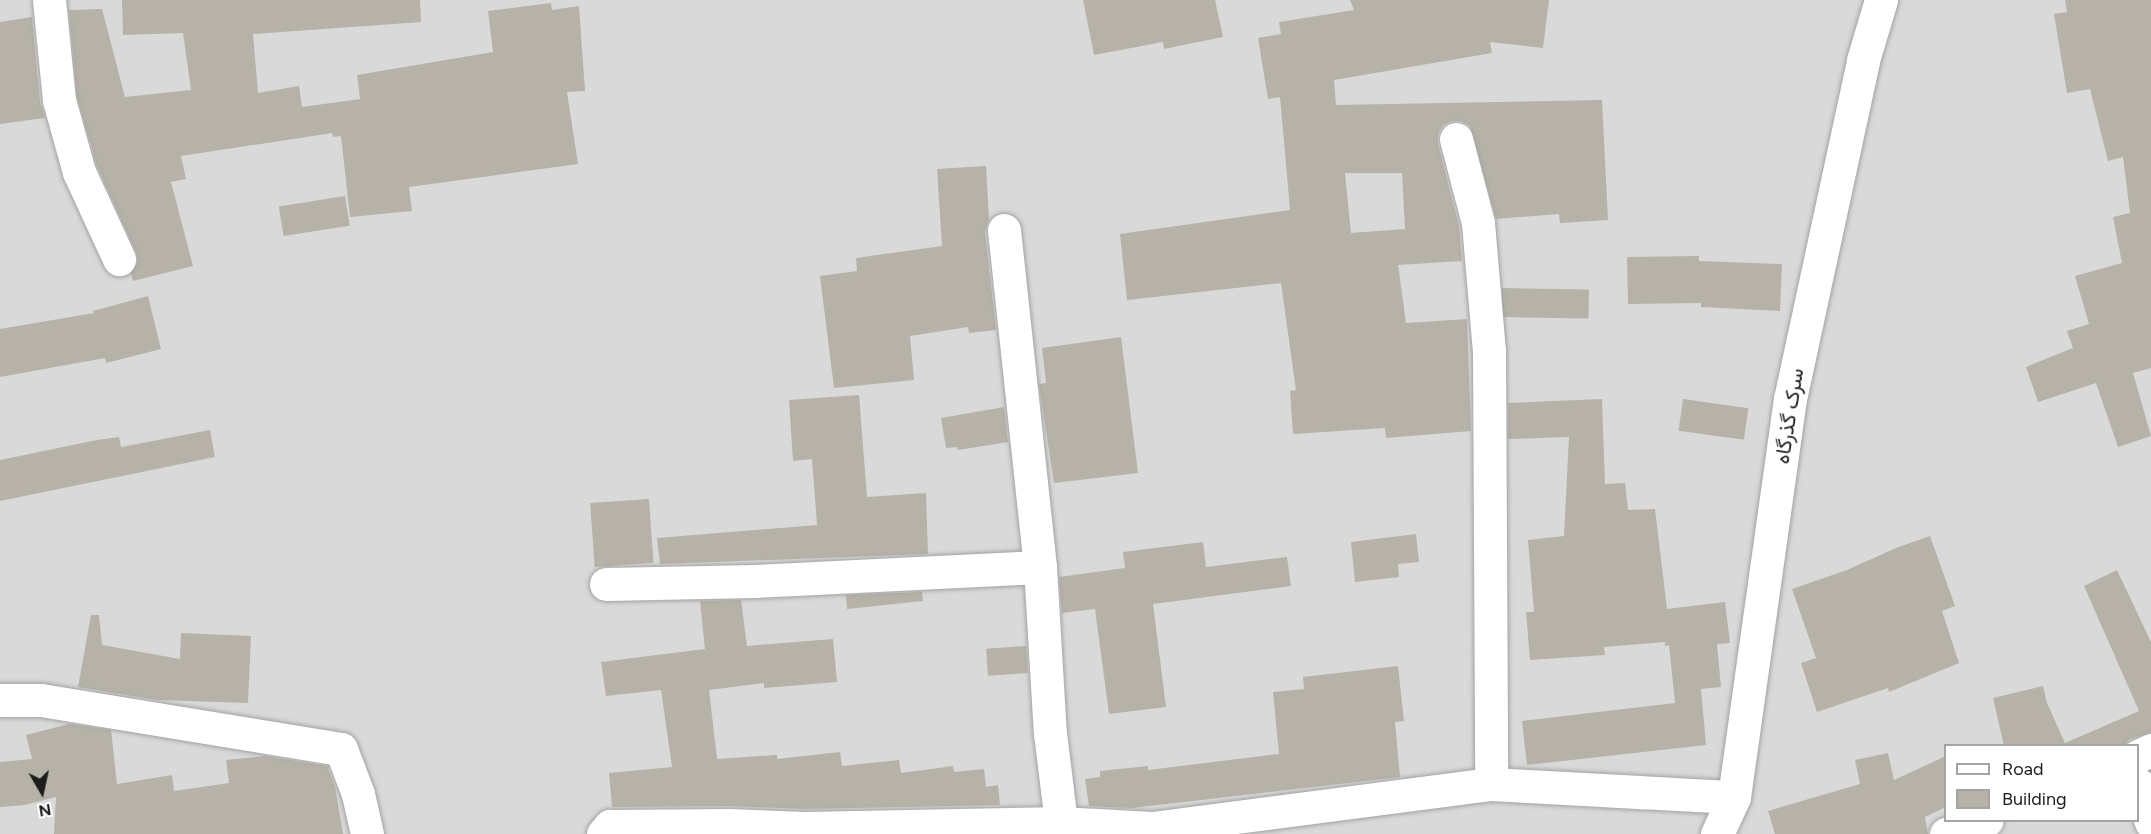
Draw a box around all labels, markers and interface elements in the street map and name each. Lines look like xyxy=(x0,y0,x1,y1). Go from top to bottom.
street label: سرک گذرگاه xyxy=(1769,366,1809,466)
legend xyxy=(1944,744,2139,822)
text: Road xyxy=(2002,758,2043,780)
north arrow xyxy=(12,762,72,822)
text: Building xyxy=(2002,788,2067,810)
text: N xyxy=(37,800,52,821)

